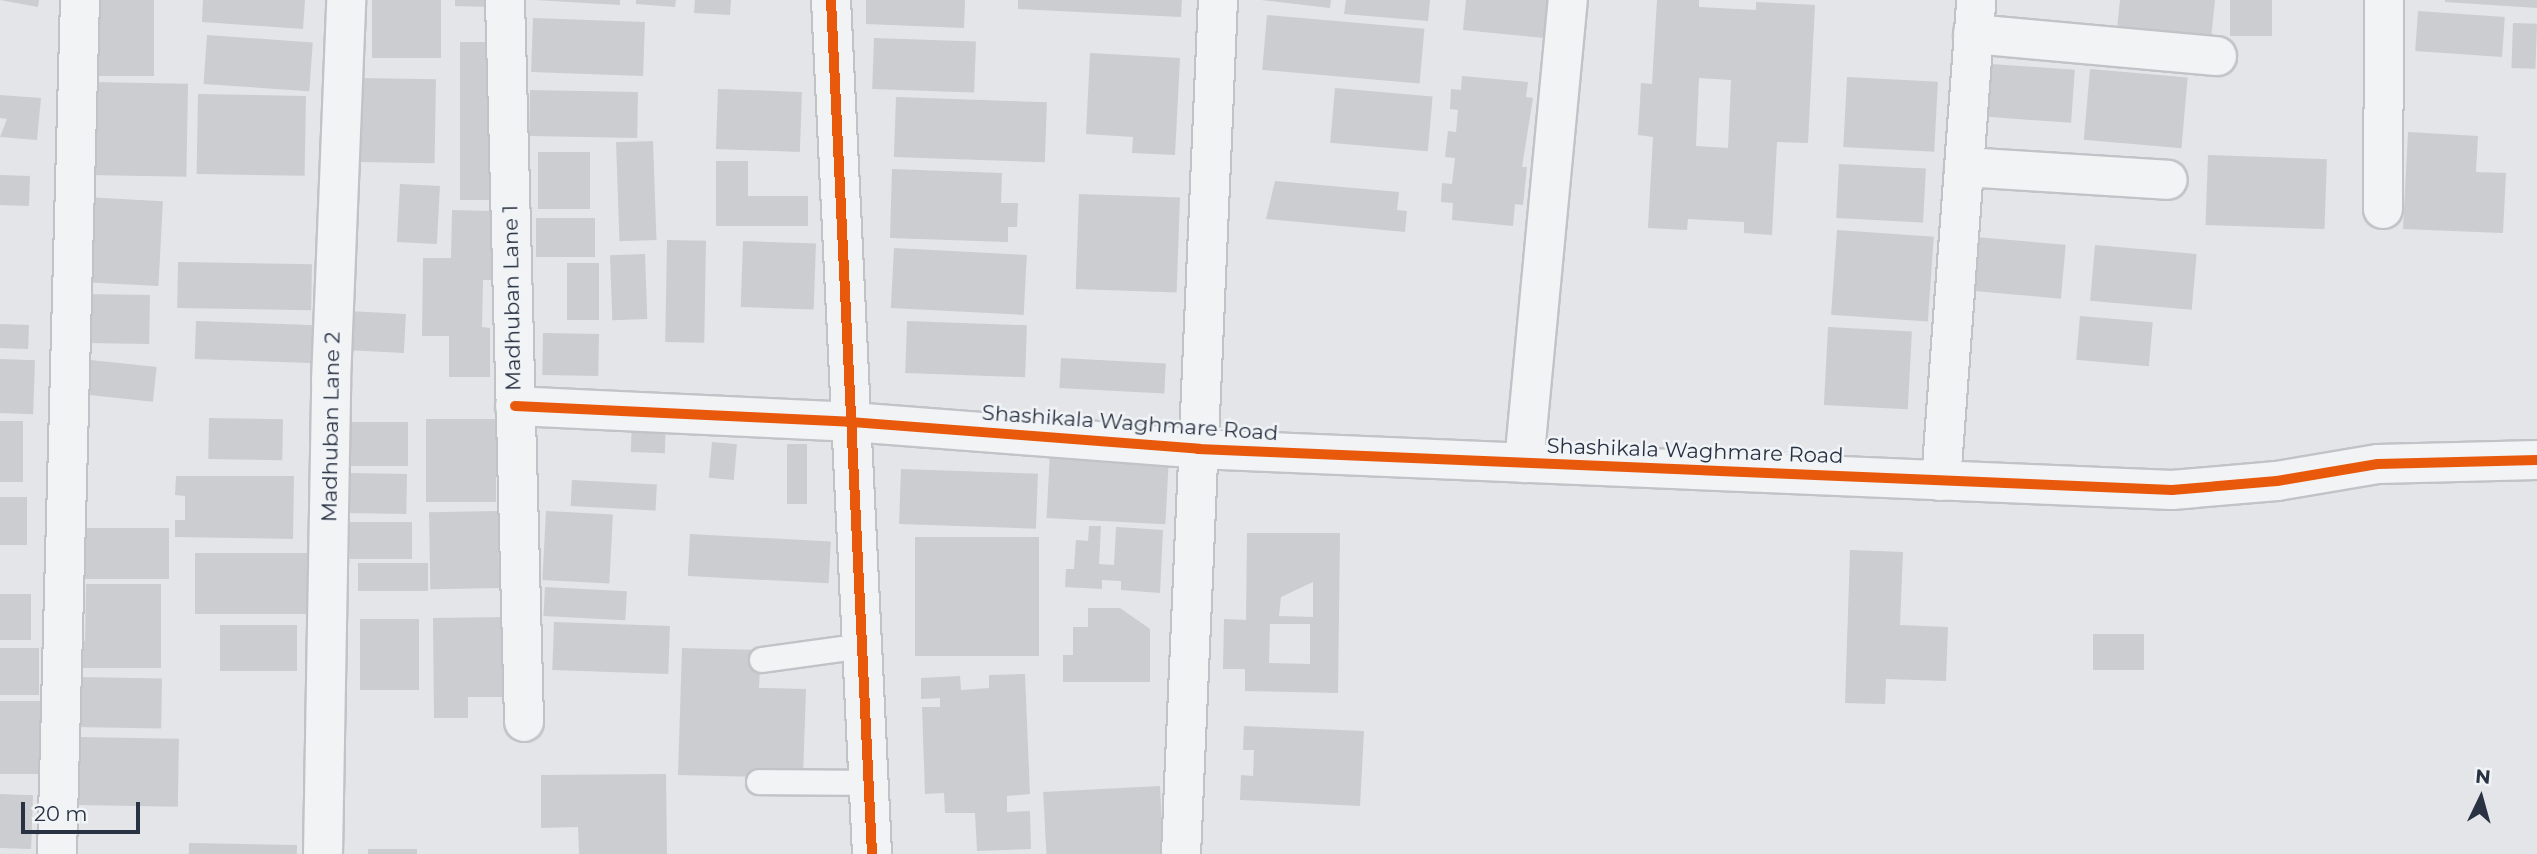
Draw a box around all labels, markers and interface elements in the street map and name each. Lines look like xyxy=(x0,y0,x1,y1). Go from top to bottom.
street label: Madhuban Lane 1 xyxy=(498,205,526,391)
street label: Madhuban Lane 2 xyxy=(317,332,345,522)
street label: Shashikala Waghmare Road xyxy=(981,400,1279,446)
street label: Shashikala Waghmare Road xyxy=(1546,433,1844,469)
north arrow xyxy=(2446,763,2516,833)
text: N xyxy=(2474,764,2492,789)
scale bar xyxy=(24,788,144,832)
text: 20 m xyxy=(34,801,88,826)

